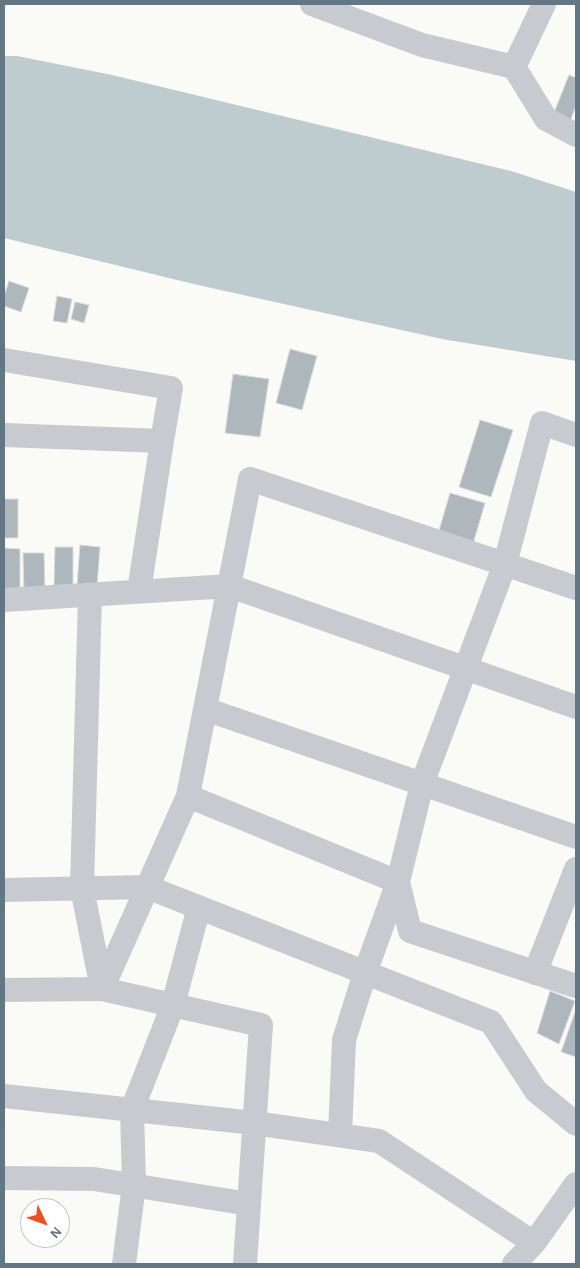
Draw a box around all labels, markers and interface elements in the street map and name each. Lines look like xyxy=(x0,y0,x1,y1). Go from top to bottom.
north arrow xyxy=(20,1198,70,1248)
text: N xyxy=(47,1224,64,1241)

